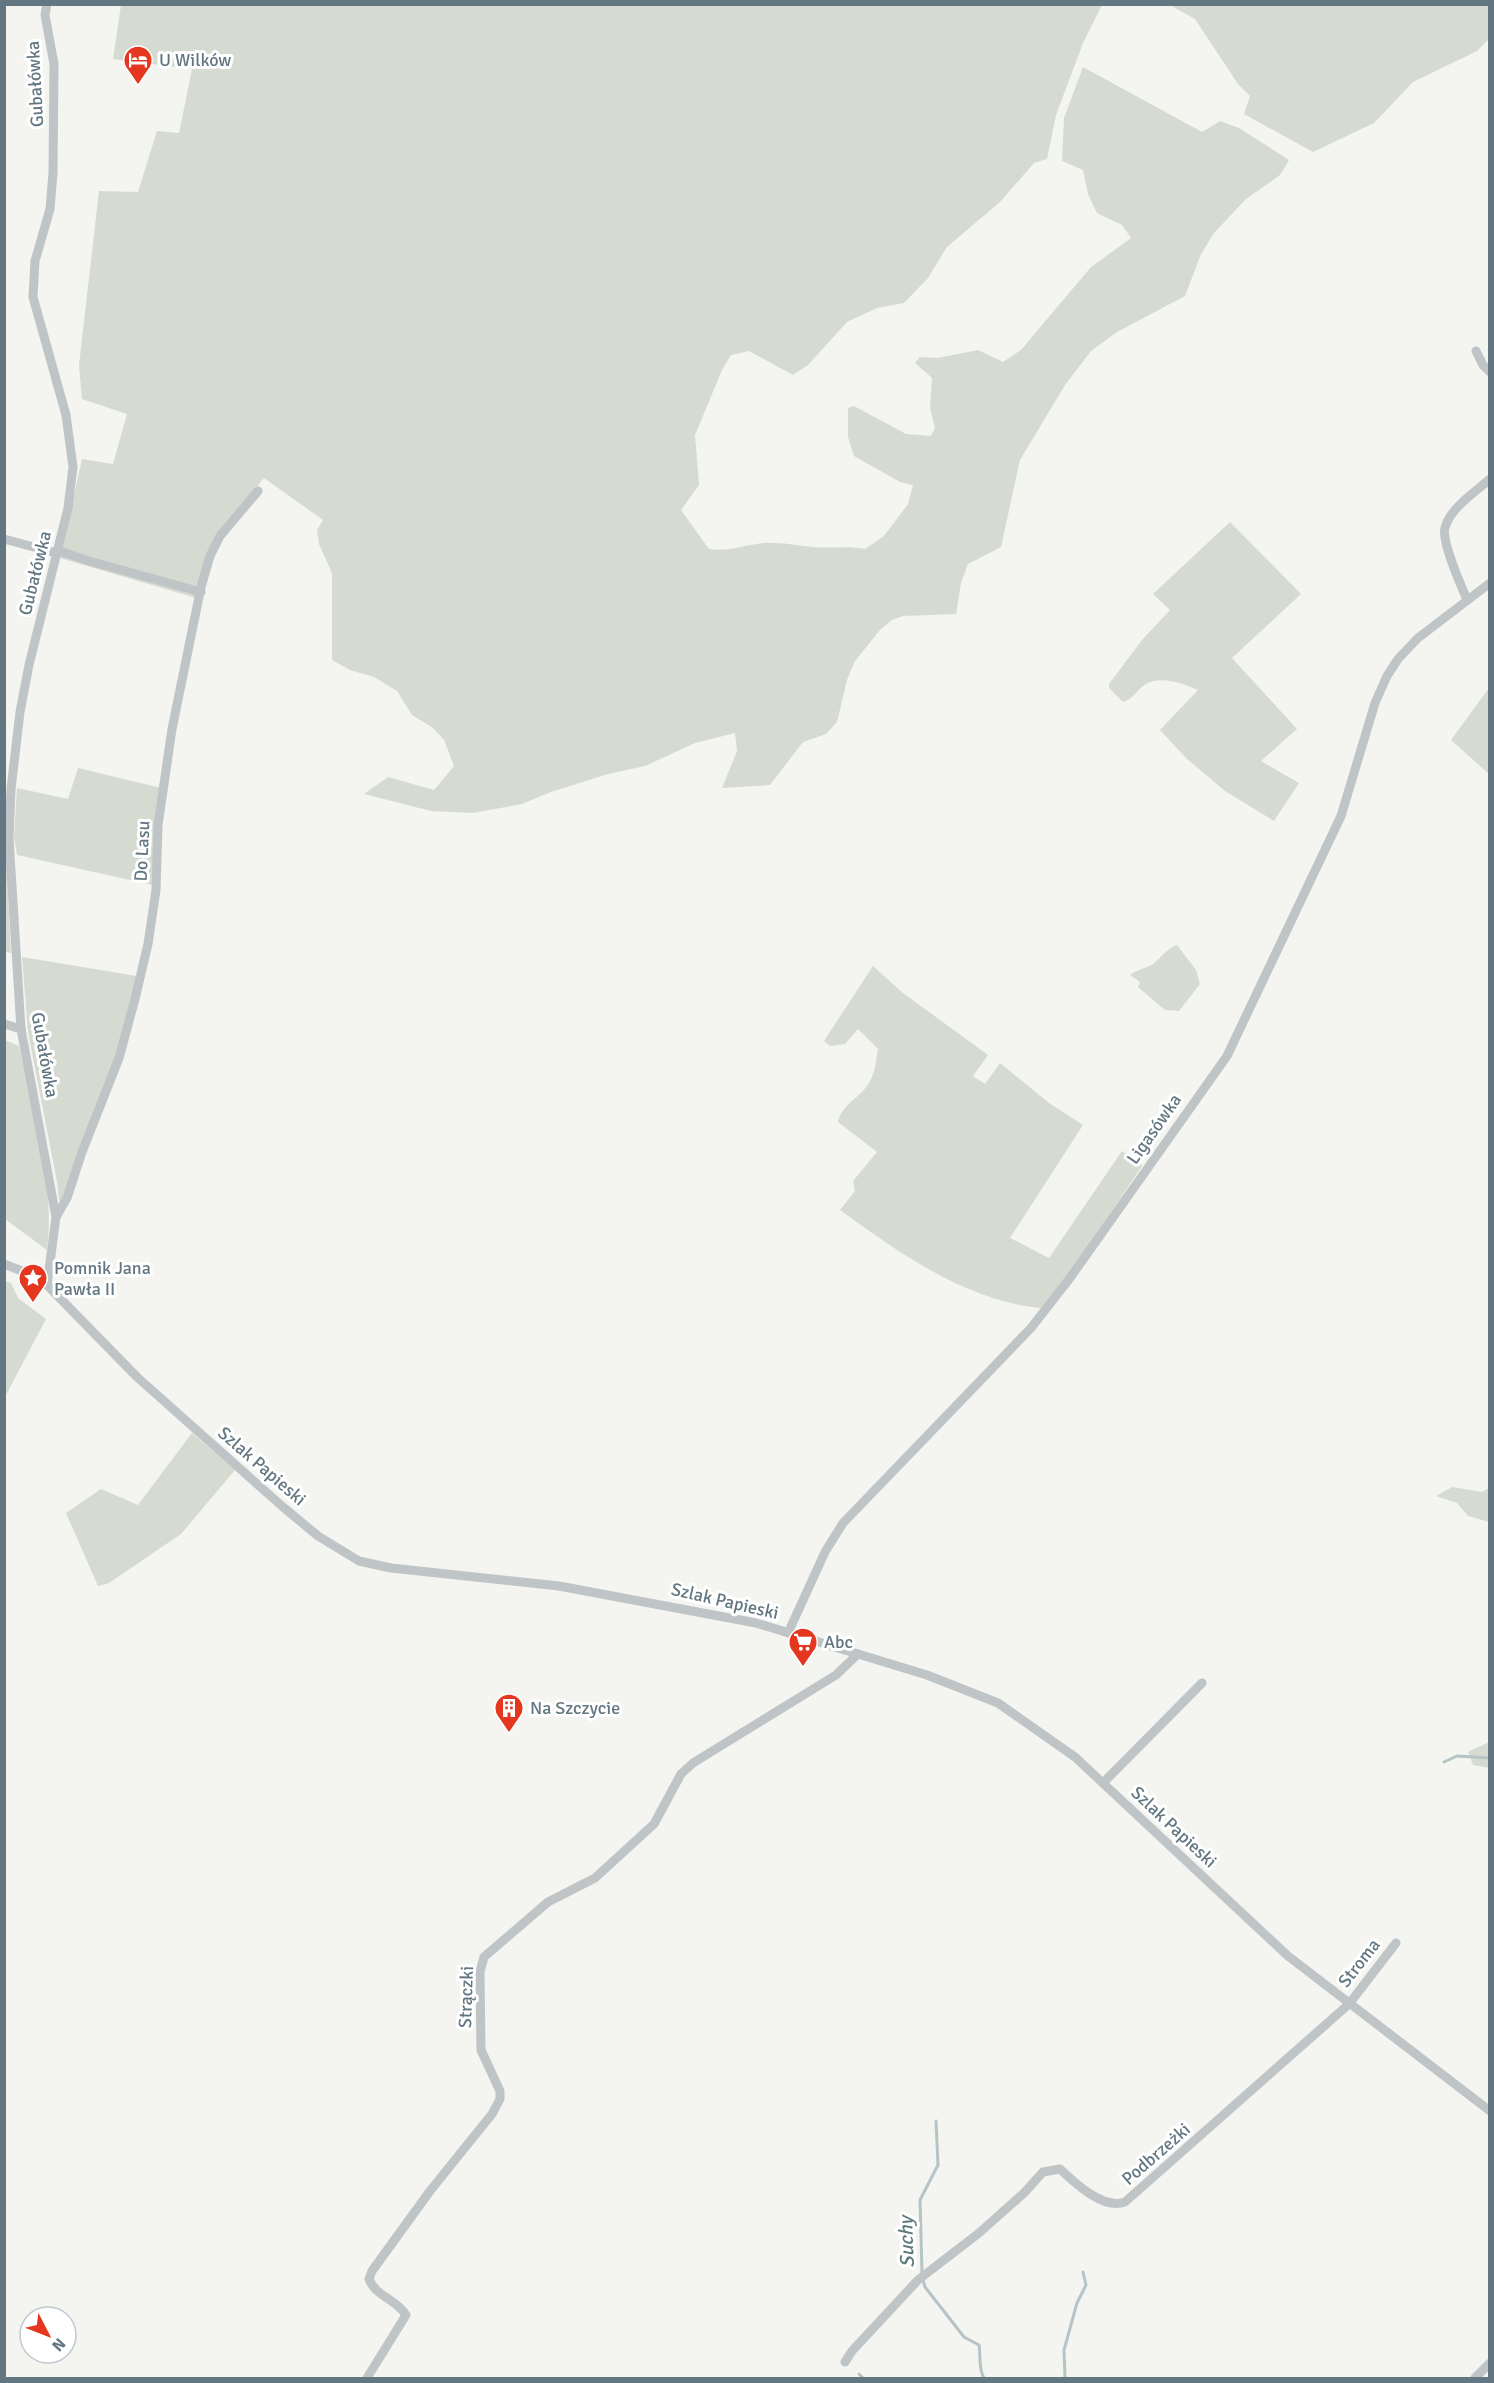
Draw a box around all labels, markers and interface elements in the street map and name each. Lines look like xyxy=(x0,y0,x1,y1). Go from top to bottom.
street label: Gubałówka xyxy=(22,40,48,128)
hotel icon: U Wilków xyxy=(122,44,154,86)
place label: U Wilków xyxy=(159,49,231,71)
street label: Gubałówka xyxy=(14,528,56,618)
street label: Do Lasu xyxy=(129,820,155,882)
street label: Gubałówka xyxy=(27,1011,63,1099)
street label: Ligasówka xyxy=(1122,1090,1186,1168)
place label: Pomnik Jana Pawła II xyxy=(54,1257,151,1300)
place icon: Pomnik Jana Pawła II xyxy=(17,1262,49,1304)
street label: Szlak Papieski xyxy=(214,1422,310,1510)
street label: Szlak Papieski xyxy=(669,1578,781,1624)
supermarket icon: Abc xyxy=(787,1626,819,1668)
place label: Abc xyxy=(824,1631,853,1653)
building icon: Na Szczycie xyxy=(493,1692,525,1734)
place label: Na Szczycie xyxy=(530,1697,620,1719)
street label: Szlak Papieski xyxy=(1126,1782,1222,1872)
street label: Stroma xyxy=(1333,1934,1385,1992)
street label: Strączki xyxy=(454,1966,478,2028)
street label: Podbrzeżki xyxy=(1117,2118,1195,2190)
water label: Suchy xyxy=(893,2213,920,2268)
north arrow xyxy=(18,2305,78,2365)
text: N xyxy=(47,2334,70,2355)

